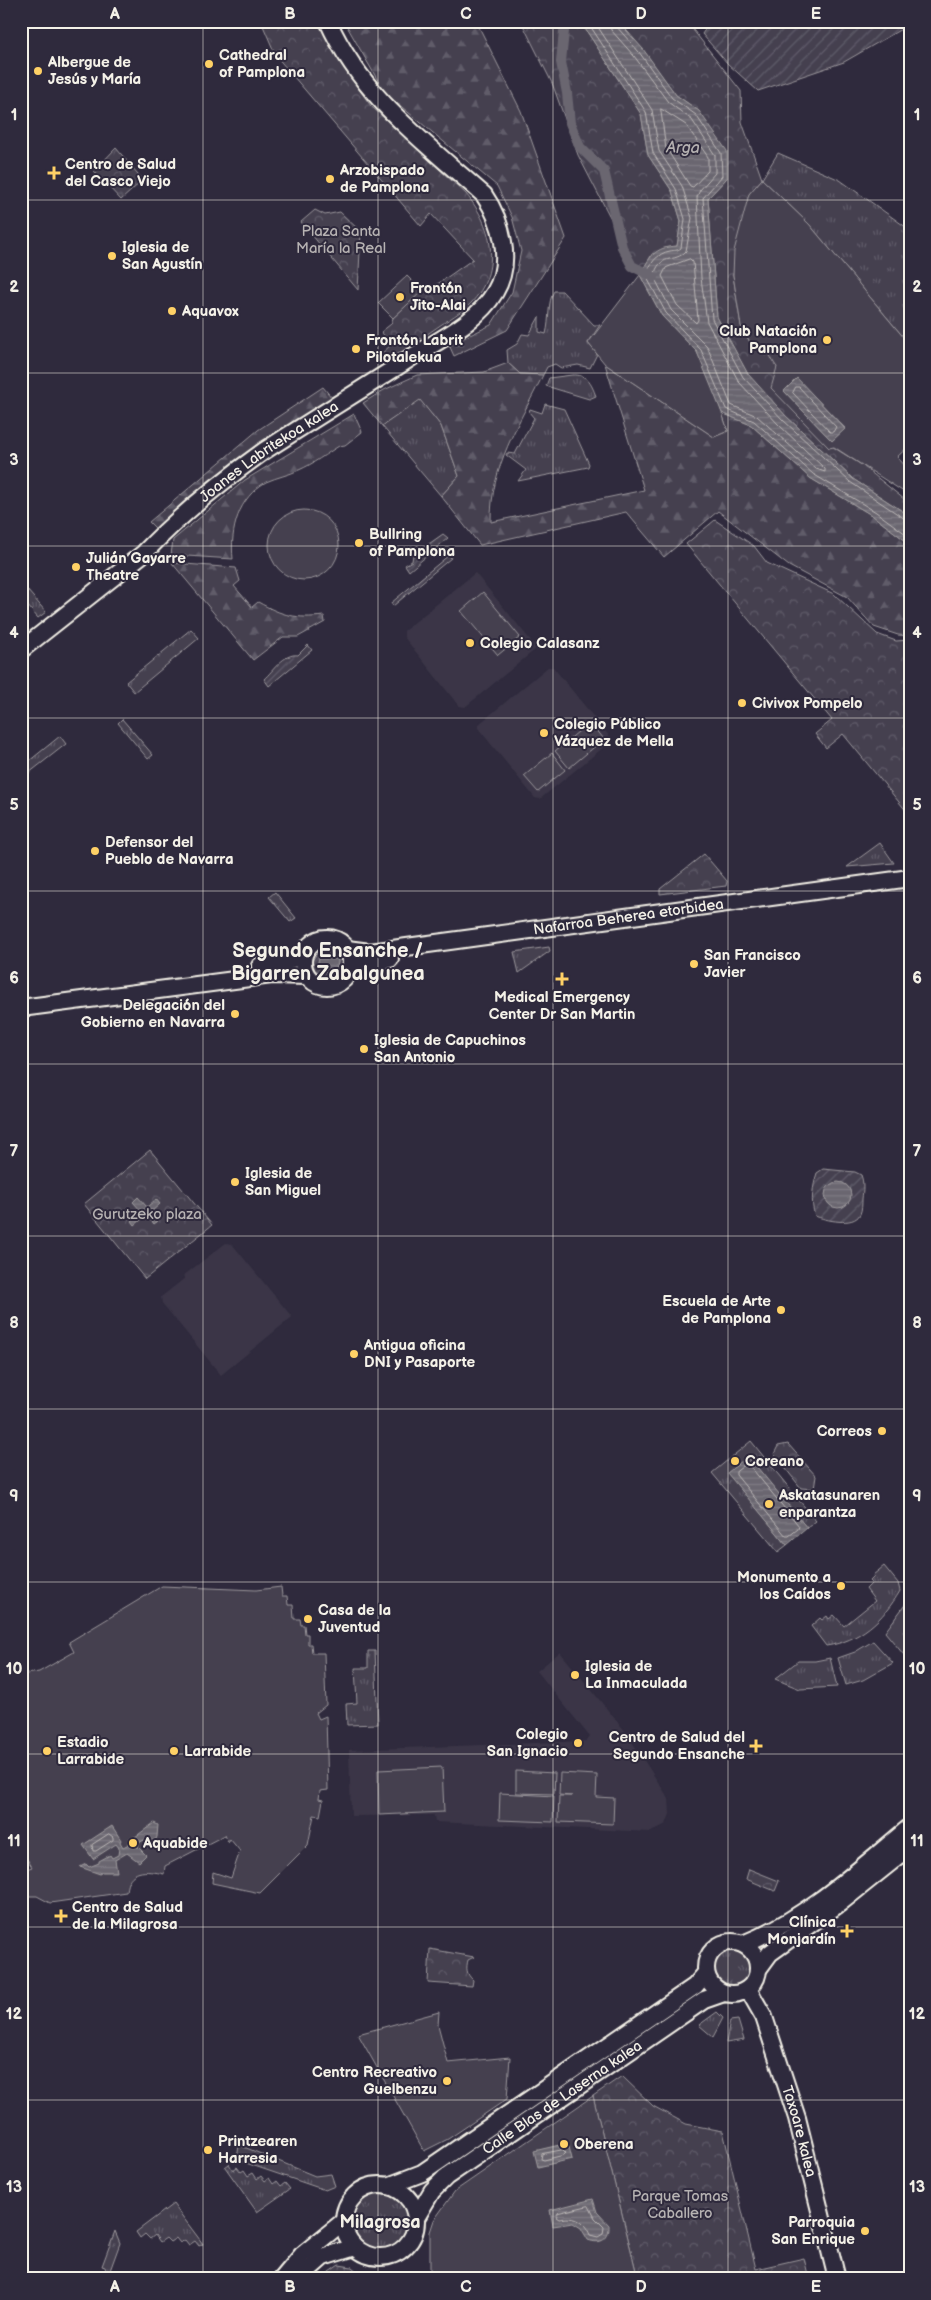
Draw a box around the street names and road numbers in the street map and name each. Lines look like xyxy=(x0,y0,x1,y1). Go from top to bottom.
street label: Joanes Labritekoa kalea xyxy=(195,397,342,506)
street label: Nafarroa Beherea etorbidea xyxy=(532,894,725,939)
street label: Calle Blas de Laserna kalea xyxy=(479,2036,646,2159)
street label: Taxoare kalea xyxy=(778,2083,821,2179)

